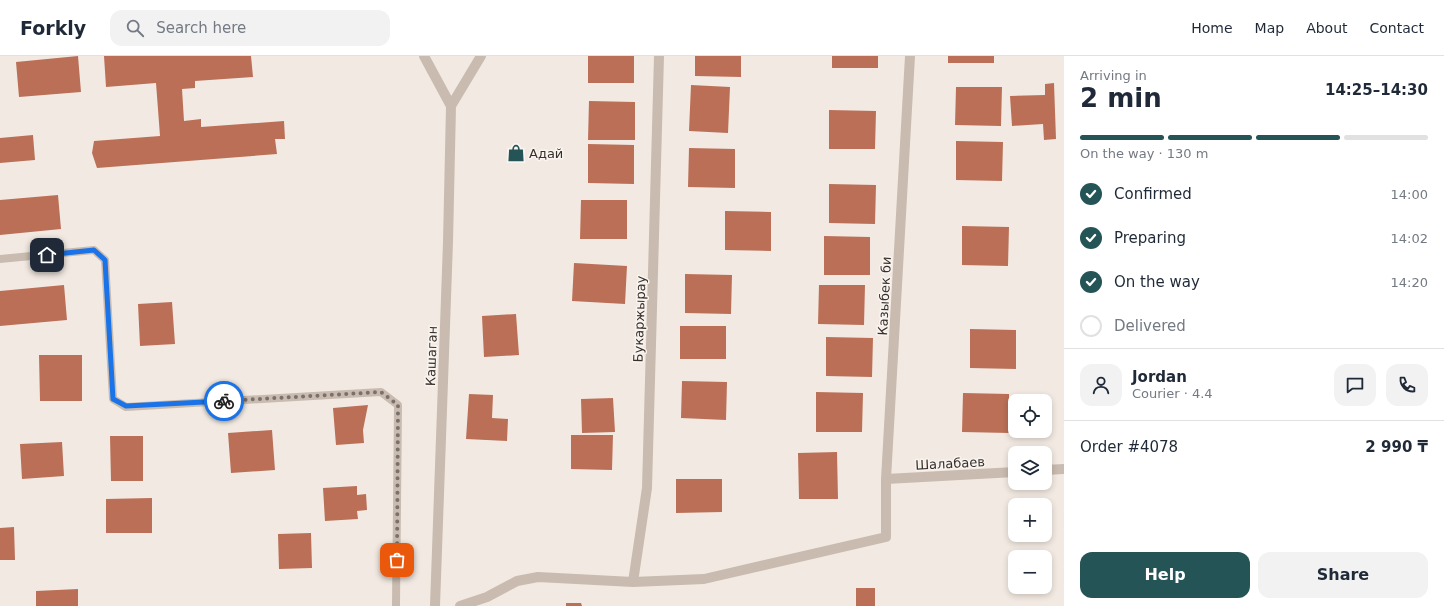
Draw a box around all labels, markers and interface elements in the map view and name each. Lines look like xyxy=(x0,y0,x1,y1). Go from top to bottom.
search box xyxy=(110,10,390,46)
text: Forkly xyxy=(20,17,86,39)
icon: search xyxy=(124,17,146,39)
text: Search here xyxy=(156,19,246,37)
text: Home xyxy=(1191,20,1233,36)
text: Map xyxy=(1255,20,1284,36)
text: About xyxy=(1306,20,1348,36)
text: Contact xyxy=(1370,20,1424,36)
text: Arriving in xyxy=(1080,68,1147,83)
text: 14:25–14:30 xyxy=(1325,81,1428,99)
text: 2 min xyxy=(1080,83,1162,113)
shop icon: Адай xyxy=(506,143,526,163)
place label: Адай xyxy=(529,146,563,161)
text: On the way · 130 m xyxy=(1080,146,1208,161)
icon: check xyxy=(1080,183,1102,205)
text: Confirmed xyxy=(1114,185,1192,203)
text: 14:00 xyxy=(1391,187,1428,202)
icon: check xyxy=(1080,227,1102,249)
text: Preparing xyxy=(1114,229,1186,247)
text: 14:02 xyxy=(1391,231,1428,246)
pin xyxy=(30,238,64,272)
icon: home xyxy=(36,244,58,266)
street label: Казыбек би xyxy=(875,256,894,336)
icon: check xyxy=(1080,271,1102,293)
text: On the way xyxy=(1114,273,1200,291)
street label: Букаржырау xyxy=(630,275,649,363)
text: 14:20 xyxy=(1391,275,1428,290)
text: Delivered xyxy=(1114,317,1186,335)
street label: Кашаган xyxy=(423,326,440,386)
button: person xyxy=(1080,364,1122,406)
button: chat xyxy=(1334,364,1376,406)
button: phone xyxy=(1386,364,1428,406)
text: Jordan xyxy=(1132,368,1187,386)
courier xyxy=(204,381,244,421)
text: Courier · 4.4 xyxy=(1132,386,1213,401)
icon: bike xyxy=(213,390,235,412)
map controls xyxy=(1008,394,1052,594)
button: locate xyxy=(1008,394,1052,438)
text: Order #4078 xyxy=(1080,438,1178,456)
text: 2 990 ₸ xyxy=(1365,438,1428,456)
button: layers xyxy=(1008,446,1052,490)
street label: Шалабаев xyxy=(915,454,985,473)
button: + xyxy=(1008,498,1052,542)
pin xyxy=(380,543,414,577)
icon: bag xyxy=(386,549,408,571)
button: − xyxy=(1008,550,1052,594)
button: Help xyxy=(1080,552,1250,598)
button: Share xyxy=(1258,552,1428,598)

